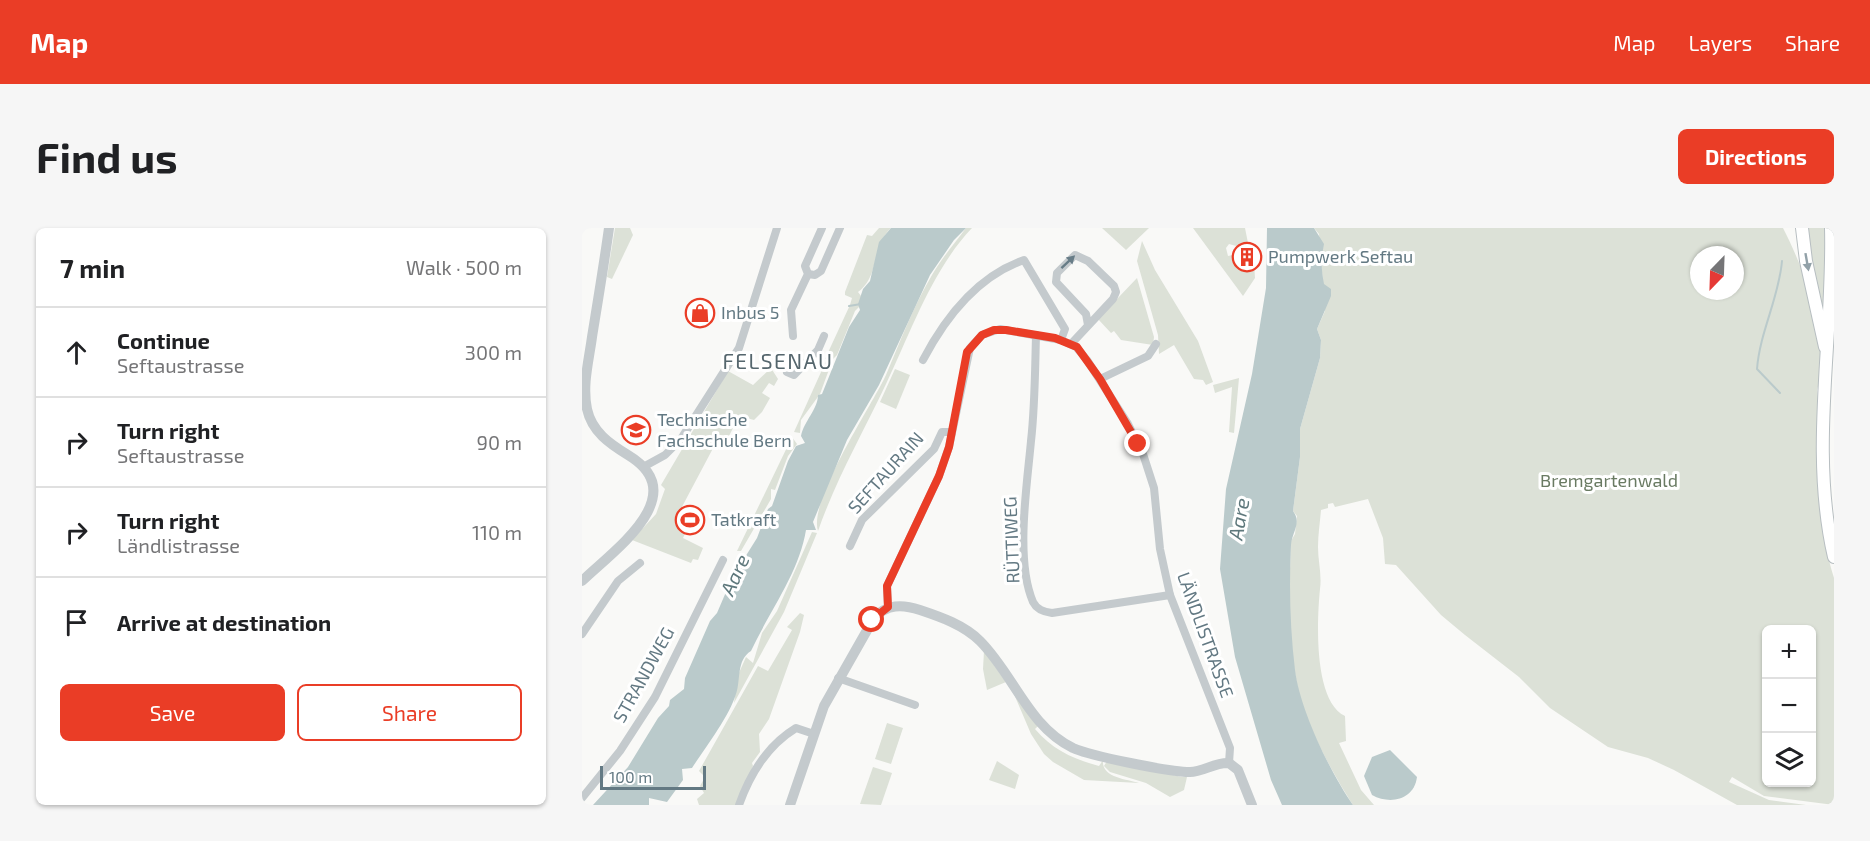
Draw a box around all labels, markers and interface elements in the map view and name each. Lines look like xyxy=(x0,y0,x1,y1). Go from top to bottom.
text: Map xyxy=(30,25,88,59)
text: Map xyxy=(1613,30,1655,55)
text: Layers xyxy=(1688,30,1752,55)
text: Share xyxy=(1785,30,1840,55)
button: Directions xyxy=(1678,129,1834,184)
text: Find us xyxy=(36,131,178,181)
building icon: Pumpwerk Seftau xyxy=(1231,241,1263,273)
place label: Pumpwerk Seftau xyxy=(1268,245,1413,267)
north arrow xyxy=(1690,246,1744,300)
text: 7 min xyxy=(60,252,125,283)
one-way arrow xyxy=(1803,253,1812,272)
text: Walk · 500 m xyxy=(406,255,522,279)
one-way arrow xyxy=(1060,256,1074,270)
shop icon: Inbus 5 xyxy=(684,297,716,329)
place label: Inbus 5 xyxy=(721,301,780,323)
text: Continue xyxy=(117,327,210,353)
icon: ahead xyxy=(60,336,93,369)
text: 300 m xyxy=(465,340,522,364)
district label: FELSENAU xyxy=(722,348,834,373)
text: Seftaustrasse xyxy=(117,353,244,377)
place label: Technische Fachschule Bern xyxy=(657,408,792,451)
school or university icon: Technische Fachschule Bern xyxy=(620,414,652,446)
text: Turn right xyxy=(117,417,219,443)
icon: right xyxy=(60,426,93,459)
street label: SEFTAURAIN xyxy=(843,427,928,518)
text: 90 m xyxy=(477,430,522,454)
route end xyxy=(1124,430,1150,456)
text: Seftaustrasse xyxy=(117,443,244,467)
park label: Bremgartenwald xyxy=(1540,469,1678,491)
street label: RÜTTIWEG xyxy=(998,496,1024,584)
water label: Aare xyxy=(1222,496,1254,543)
sports icon: Tatkraft xyxy=(674,504,706,536)
text: Turn right xyxy=(117,507,219,533)
place label: Tatkraft xyxy=(711,508,777,530)
icon: right xyxy=(60,516,93,549)
text: 110 m xyxy=(472,520,522,544)
text: Ländlistrasse xyxy=(117,533,240,557)
water label: Aare xyxy=(714,550,754,600)
street label: LÄNDLISTRASSE xyxy=(1173,569,1239,701)
icon: arrive xyxy=(60,606,93,639)
route start xyxy=(858,606,884,632)
text: Arrive at destination xyxy=(117,609,331,635)
street label: STRANDWEG xyxy=(608,623,678,726)
map controls xyxy=(1762,625,1816,787)
button: + xyxy=(1762,625,1816,679)
button: − xyxy=(1762,679,1816,733)
button: Save xyxy=(60,684,285,741)
button: Share xyxy=(297,684,522,741)
button: layers xyxy=(1762,733,1816,787)
scale bar xyxy=(600,763,706,790)
text: 100 m xyxy=(609,767,652,786)

